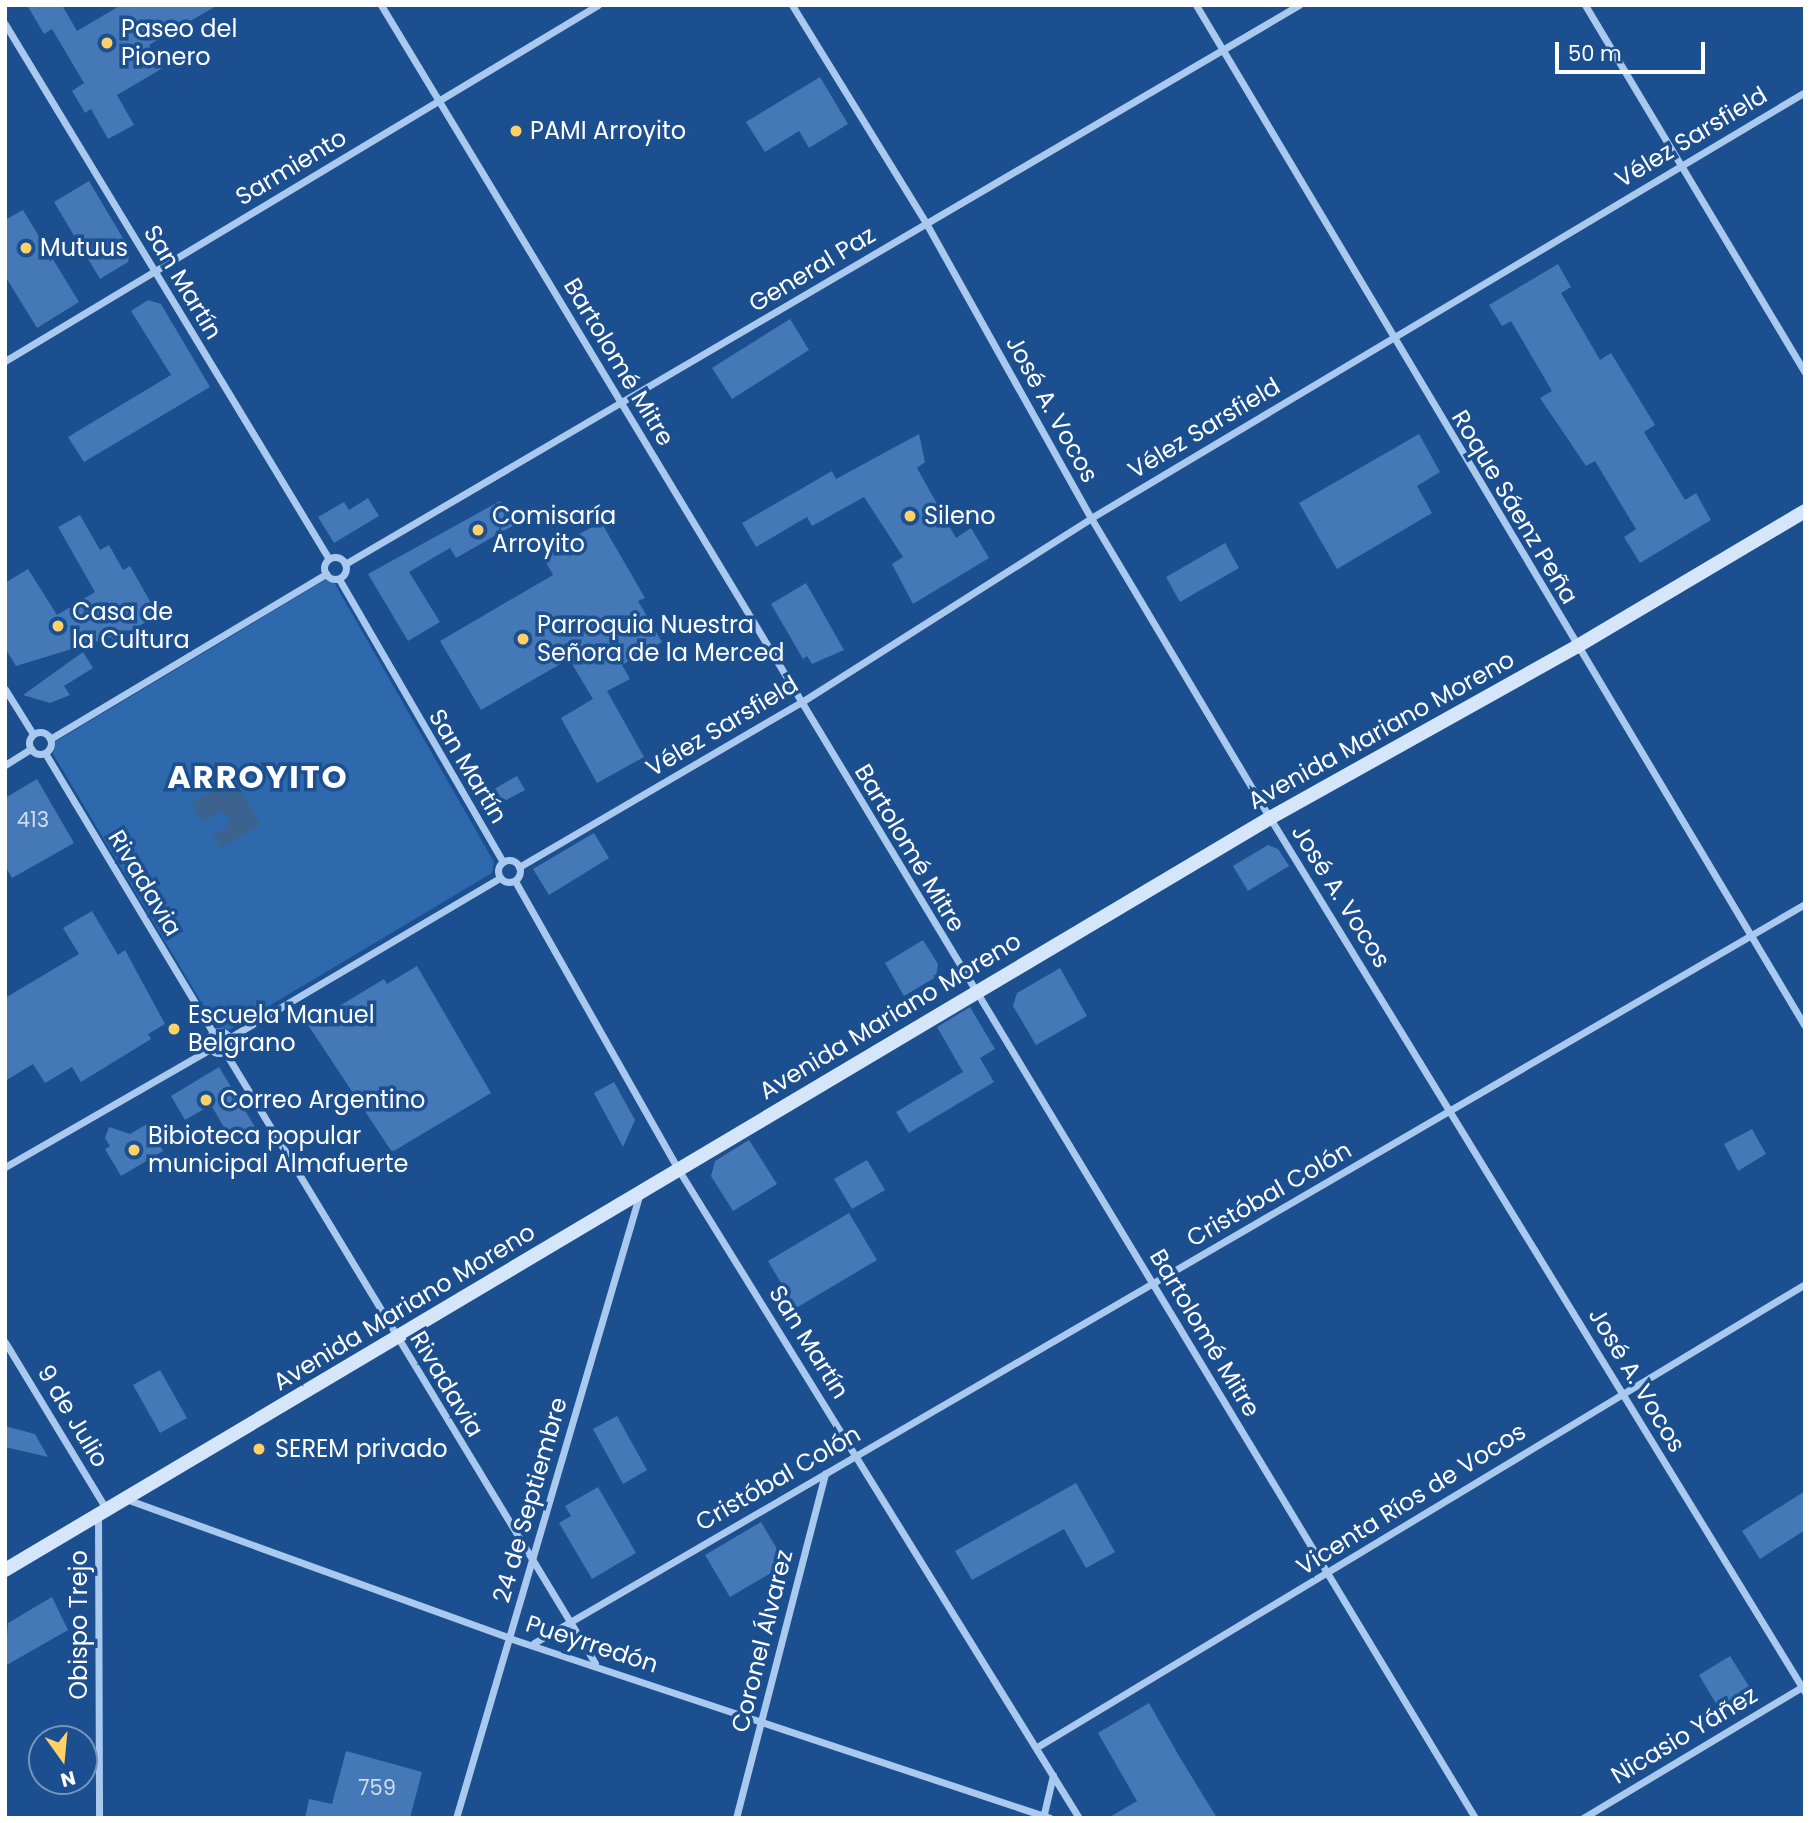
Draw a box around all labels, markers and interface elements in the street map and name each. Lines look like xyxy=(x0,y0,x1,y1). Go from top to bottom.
place label: Paseo del Pionero xyxy=(121,15,237,71)
scale bar xyxy=(1558,28,1708,72)
marker: Paseo del Pionero xyxy=(99,35,115,51)
text: 50 m xyxy=(1568,39,1622,68)
street label: Vélez Sarsfield xyxy=(1610,80,1772,194)
place label: PAMI Arroyito xyxy=(530,117,686,145)
street label: Sarmiento xyxy=(230,123,352,211)
marker: PAMI Arroyito xyxy=(508,123,524,139)
street label: San Martín xyxy=(138,220,228,344)
street label: General Paz xyxy=(744,220,880,318)
place label: Mutuus xyxy=(40,234,128,262)
marker: Mutuus xyxy=(18,240,34,256)
street label: Bartolomé Mitre xyxy=(558,273,680,451)
street label: José A. Vocos xyxy=(1000,330,1104,488)
street label: Vélez Sarsfield xyxy=(1123,371,1285,485)
street label: Roque Sáenz Peña xyxy=(1446,405,1584,609)
place label: Comisaría Arroyito xyxy=(492,502,616,558)
place label: Sileno xyxy=(924,502,995,530)
marker: Sileno xyxy=(902,508,918,524)
marker: Comisaría Arroyito xyxy=(470,522,486,538)
place label: Casa de la Cultura xyxy=(72,598,190,654)
place label: Parroquia Nuestra Señora de la Merced xyxy=(537,611,784,667)
marker: Casa de la Cultura xyxy=(50,618,66,634)
marker: Parroquia Nuestra Señora de la Merced xyxy=(515,631,531,647)
street label: Avenida Mariano Moreno xyxy=(1243,645,1519,815)
street label: Vélez Sarsfield xyxy=(641,669,803,783)
street label: San Martín xyxy=(423,704,513,828)
district label: ARROYITO xyxy=(168,758,348,796)
street label: Bartolomé Mitre xyxy=(849,759,971,937)
house number: 413 xyxy=(17,807,49,833)
street label: José A. Vocos xyxy=(1285,819,1397,973)
street label: Rivadavia xyxy=(102,825,188,941)
street label: Avenida Mariano Moreno xyxy=(754,926,1026,1106)
place label: Escuela Manuel Belgrano xyxy=(188,1001,375,1057)
marker: Escuela Manuel Belgrano xyxy=(166,1021,182,1037)
place label: Correo Argentino xyxy=(220,1086,425,1114)
marker: Correo Argentino xyxy=(198,1092,214,1108)
place label: Bibioteca popular municipal Almafuerte xyxy=(148,1122,408,1178)
street label: Cristóbal Colón xyxy=(1182,1135,1356,1253)
marker: Bibioteca popular municipal Almafuerte xyxy=(126,1142,142,1158)
street label: Avenida Mariano Moreno xyxy=(268,1217,540,1397)
street label: Bartolomé Mitre xyxy=(1144,1244,1266,1422)
street label: San Martín xyxy=(763,1280,855,1404)
street label: José A. Vocos xyxy=(1583,1302,1691,1458)
street label: Rivadavia xyxy=(404,1326,490,1442)
street label: 9 de Julio xyxy=(31,1360,115,1472)
street label: 24 de Septiembre xyxy=(487,1394,573,1606)
street label: Vicenta Ríos de Vocos xyxy=(1291,1417,1531,1581)
street label: Cristóbal Colón xyxy=(691,1419,865,1537)
place label: SEREM privado xyxy=(275,1435,448,1463)
marker: SEREM privado xyxy=(249,1439,269,1459)
street label: Coronel Álvarez xyxy=(725,1547,799,1735)
street label: Obispo Trejo xyxy=(65,1550,93,1700)
street label: Pueyrredón xyxy=(522,1609,662,1679)
street label: Nicasio Yáñez xyxy=(1606,1680,1762,1790)
north arrow xyxy=(28,1725,98,1795)
text: N xyxy=(58,1764,78,1794)
house number: 759 xyxy=(358,1775,396,1801)

